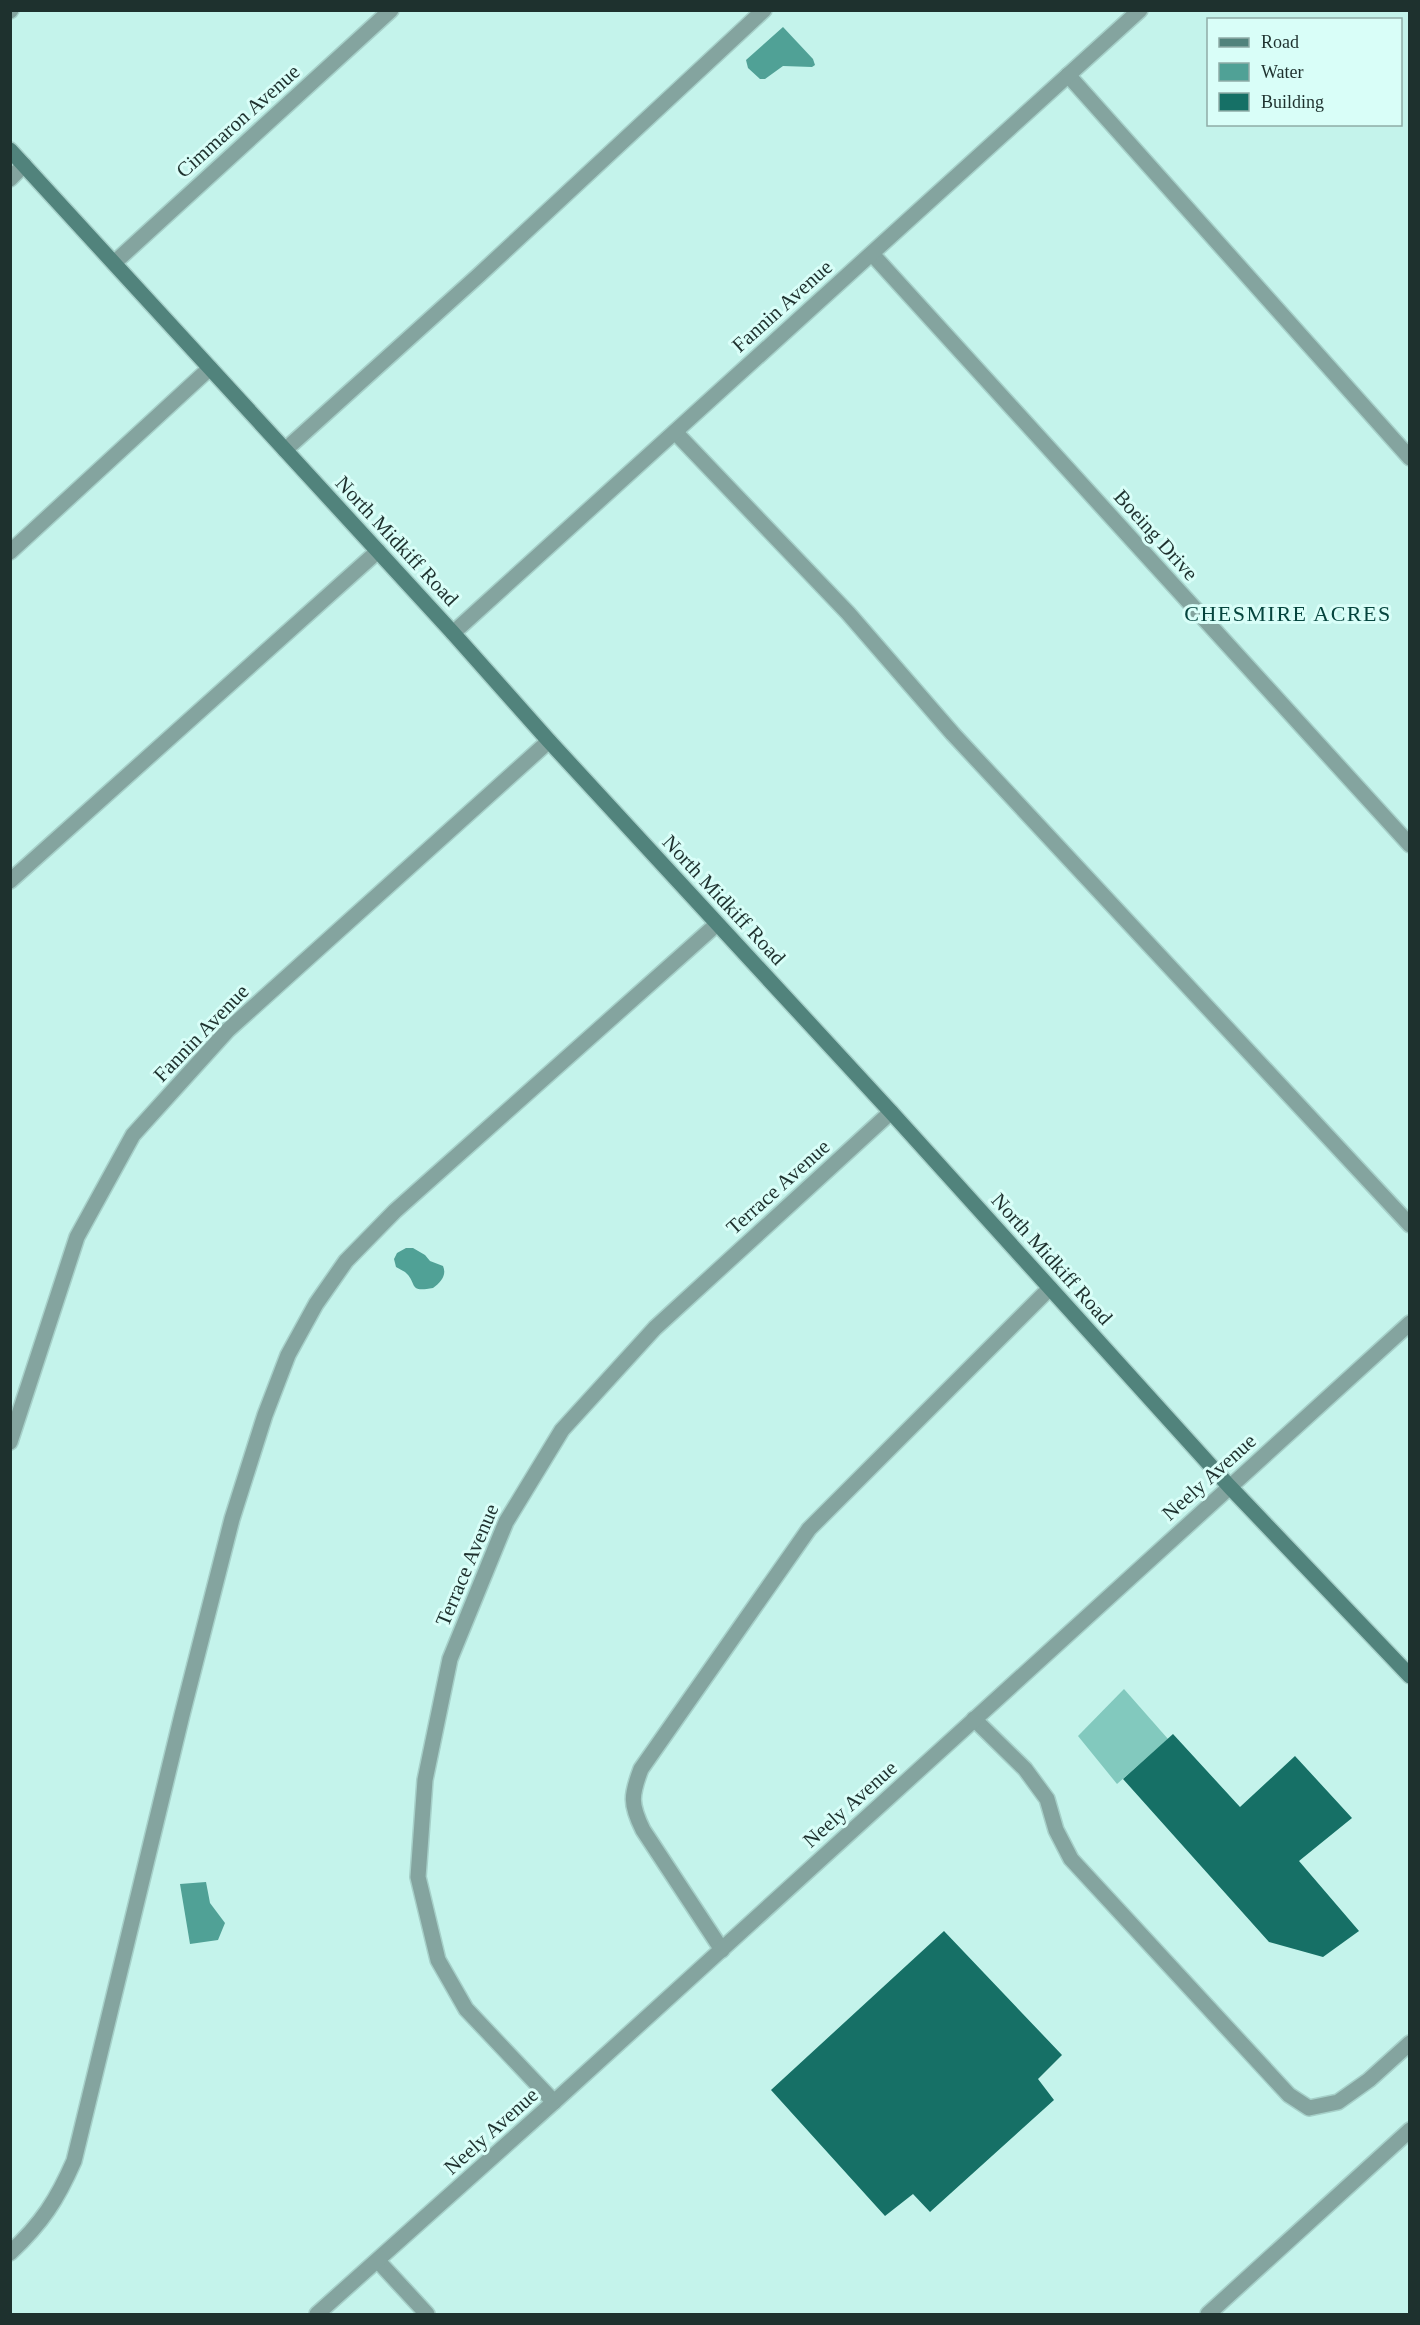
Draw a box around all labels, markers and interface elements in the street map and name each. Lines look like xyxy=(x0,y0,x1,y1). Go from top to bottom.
legend xyxy=(1207,18,1402,126)
text: Road xyxy=(1261,32,1299,52)
street label: Cimmaron Avenue xyxy=(171,59,305,183)
text: Water xyxy=(1261,62,1304,82)
text: Building xyxy=(1261,92,1324,112)
street label: Fannin Avenue xyxy=(727,255,837,357)
street label: North Midkiff Road xyxy=(331,471,464,611)
street label: Boeing Drive xyxy=(1109,485,1203,585)
district label: CHESMIRE ACRES xyxy=(1184,601,1392,626)
street label: North Midkiff Road xyxy=(658,830,791,970)
street label: Fannin Avenue xyxy=(149,979,253,1087)
street label: Terrace Avenue xyxy=(721,1134,835,1240)
street label: North Midkiff Road xyxy=(987,1188,1118,1330)
street label: Neely Avenue xyxy=(1157,1429,1261,1525)
street label: Terrace Avenue xyxy=(430,1500,504,1630)
street label: Neely Avenue xyxy=(798,1756,902,1852)
street label: Neely Avenue xyxy=(439,2083,543,2179)

